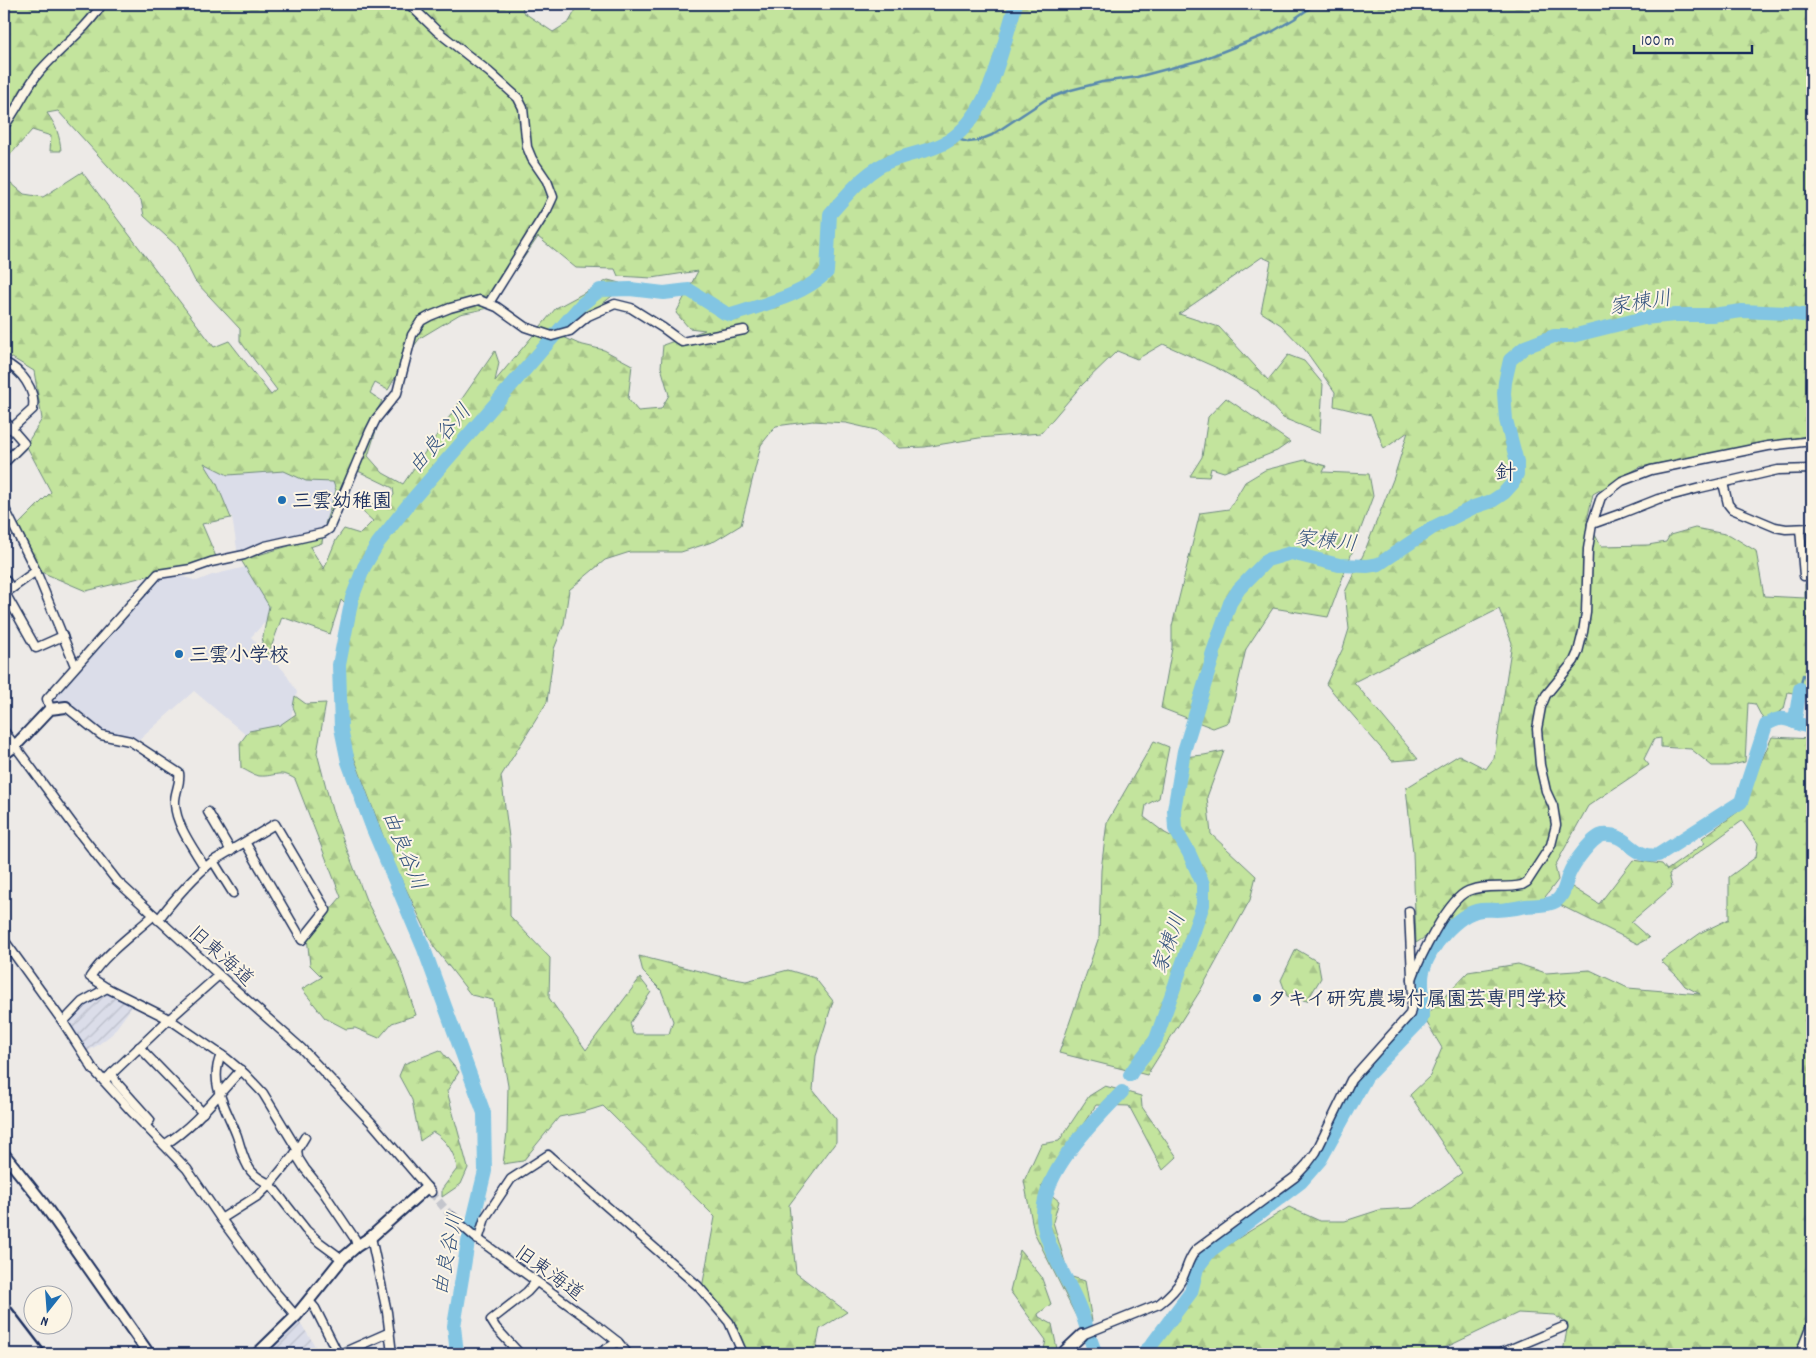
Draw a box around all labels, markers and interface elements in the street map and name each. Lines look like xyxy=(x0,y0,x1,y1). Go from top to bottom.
scale bar xyxy=(1634,22,1751,54)
text: 100 m xyxy=(1641,31,1674,53)
water label: 家棟川 xyxy=(1607,285,1674,325)
water label: 由良谷川 xyxy=(402,398,480,482)
district label: 針 xyxy=(1495,459,1517,490)
place label: 三雲幼稚園 xyxy=(292,489,392,517)
marker: 三雲幼稚園 xyxy=(276,494,288,506)
water label: 家棟川 xyxy=(1293,525,1359,561)
place label: 三雲小学校 xyxy=(189,643,289,671)
marker: 三雲小学校 xyxy=(173,648,185,660)
water label: 由良谷川 xyxy=(373,807,432,896)
water label: 家棟川 xyxy=(1146,909,1195,979)
street label: 旧東海道 xyxy=(181,920,259,994)
place label: タキイ研究農場付属園芸専門学校 xyxy=(1267,987,1567,1015)
marker: タキイ研究農場付属園芸専門学校 xyxy=(1251,992,1263,1004)
water label: 由良谷川 xyxy=(427,1210,473,1299)
street label: 旧東海道 xyxy=(508,1240,589,1309)
north arrow xyxy=(22,1286,72,1336)
text: N xyxy=(38,1310,51,1331)

